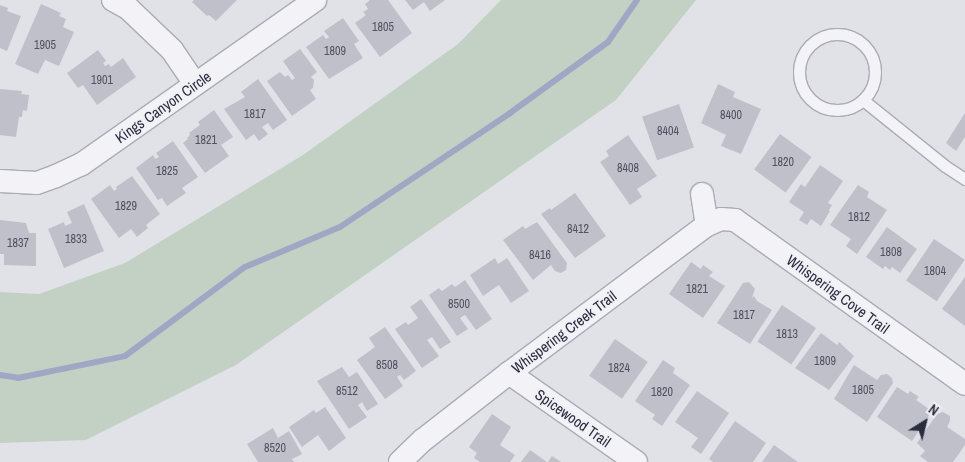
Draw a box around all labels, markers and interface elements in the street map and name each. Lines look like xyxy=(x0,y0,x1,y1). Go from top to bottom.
house number: 1805 xyxy=(372,21,394,35)
house number: 1905 xyxy=(34,39,56,53)
house number: 1809 xyxy=(324,45,346,59)
street label: Kings Canyon Circle xyxy=(112,67,214,147)
house number: 1901 xyxy=(91,74,113,88)
house number: 1817 xyxy=(244,108,266,122)
house number: 8400 xyxy=(720,109,742,123)
house number: 8404 xyxy=(657,125,679,139)
house number: 1821 xyxy=(195,134,217,148)
house number: 1820 xyxy=(772,156,794,170)
house number: 8408 xyxy=(617,162,639,176)
house number: 1825 xyxy=(156,165,178,179)
house number: 1829 xyxy=(115,200,137,214)
house number: 1812 xyxy=(848,211,870,225)
house number: 8412 xyxy=(567,223,589,237)
house number: 1833 xyxy=(65,233,87,247)
house number: 1837 xyxy=(7,237,29,251)
house number: 1808 xyxy=(880,246,902,260)
house number: 8416 xyxy=(529,249,551,263)
street label: Whispering Cove Trail xyxy=(783,251,893,337)
house number: 1804 xyxy=(924,265,946,279)
house number: 1821 xyxy=(686,283,708,297)
street label: Whispering Creek Trail xyxy=(508,287,620,377)
house number: 8500 xyxy=(448,298,470,312)
house number: 1817 xyxy=(733,309,755,323)
house number: 1813 xyxy=(776,328,798,342)
house number: 1809 xyxy=(814,355,836,369)
house number: 8508 xyxy=(376,359,398,373)
house number: 1824 xyxy=(608,362,630,376)
house number: 1805 xyxy=(852,384,874,398)
house number: 8512 xyxy=(336,385,358,399)
street label: Spicewood Trail xyxy=(532,385,614,451)
house number: 1820 xyxy=(651,386,673,400)
north arrow xyxy=(900,397,950,447)
text: N xyxy=(925,400,942,420)
house number: 8520 xyxy=(264,442,286,456)

